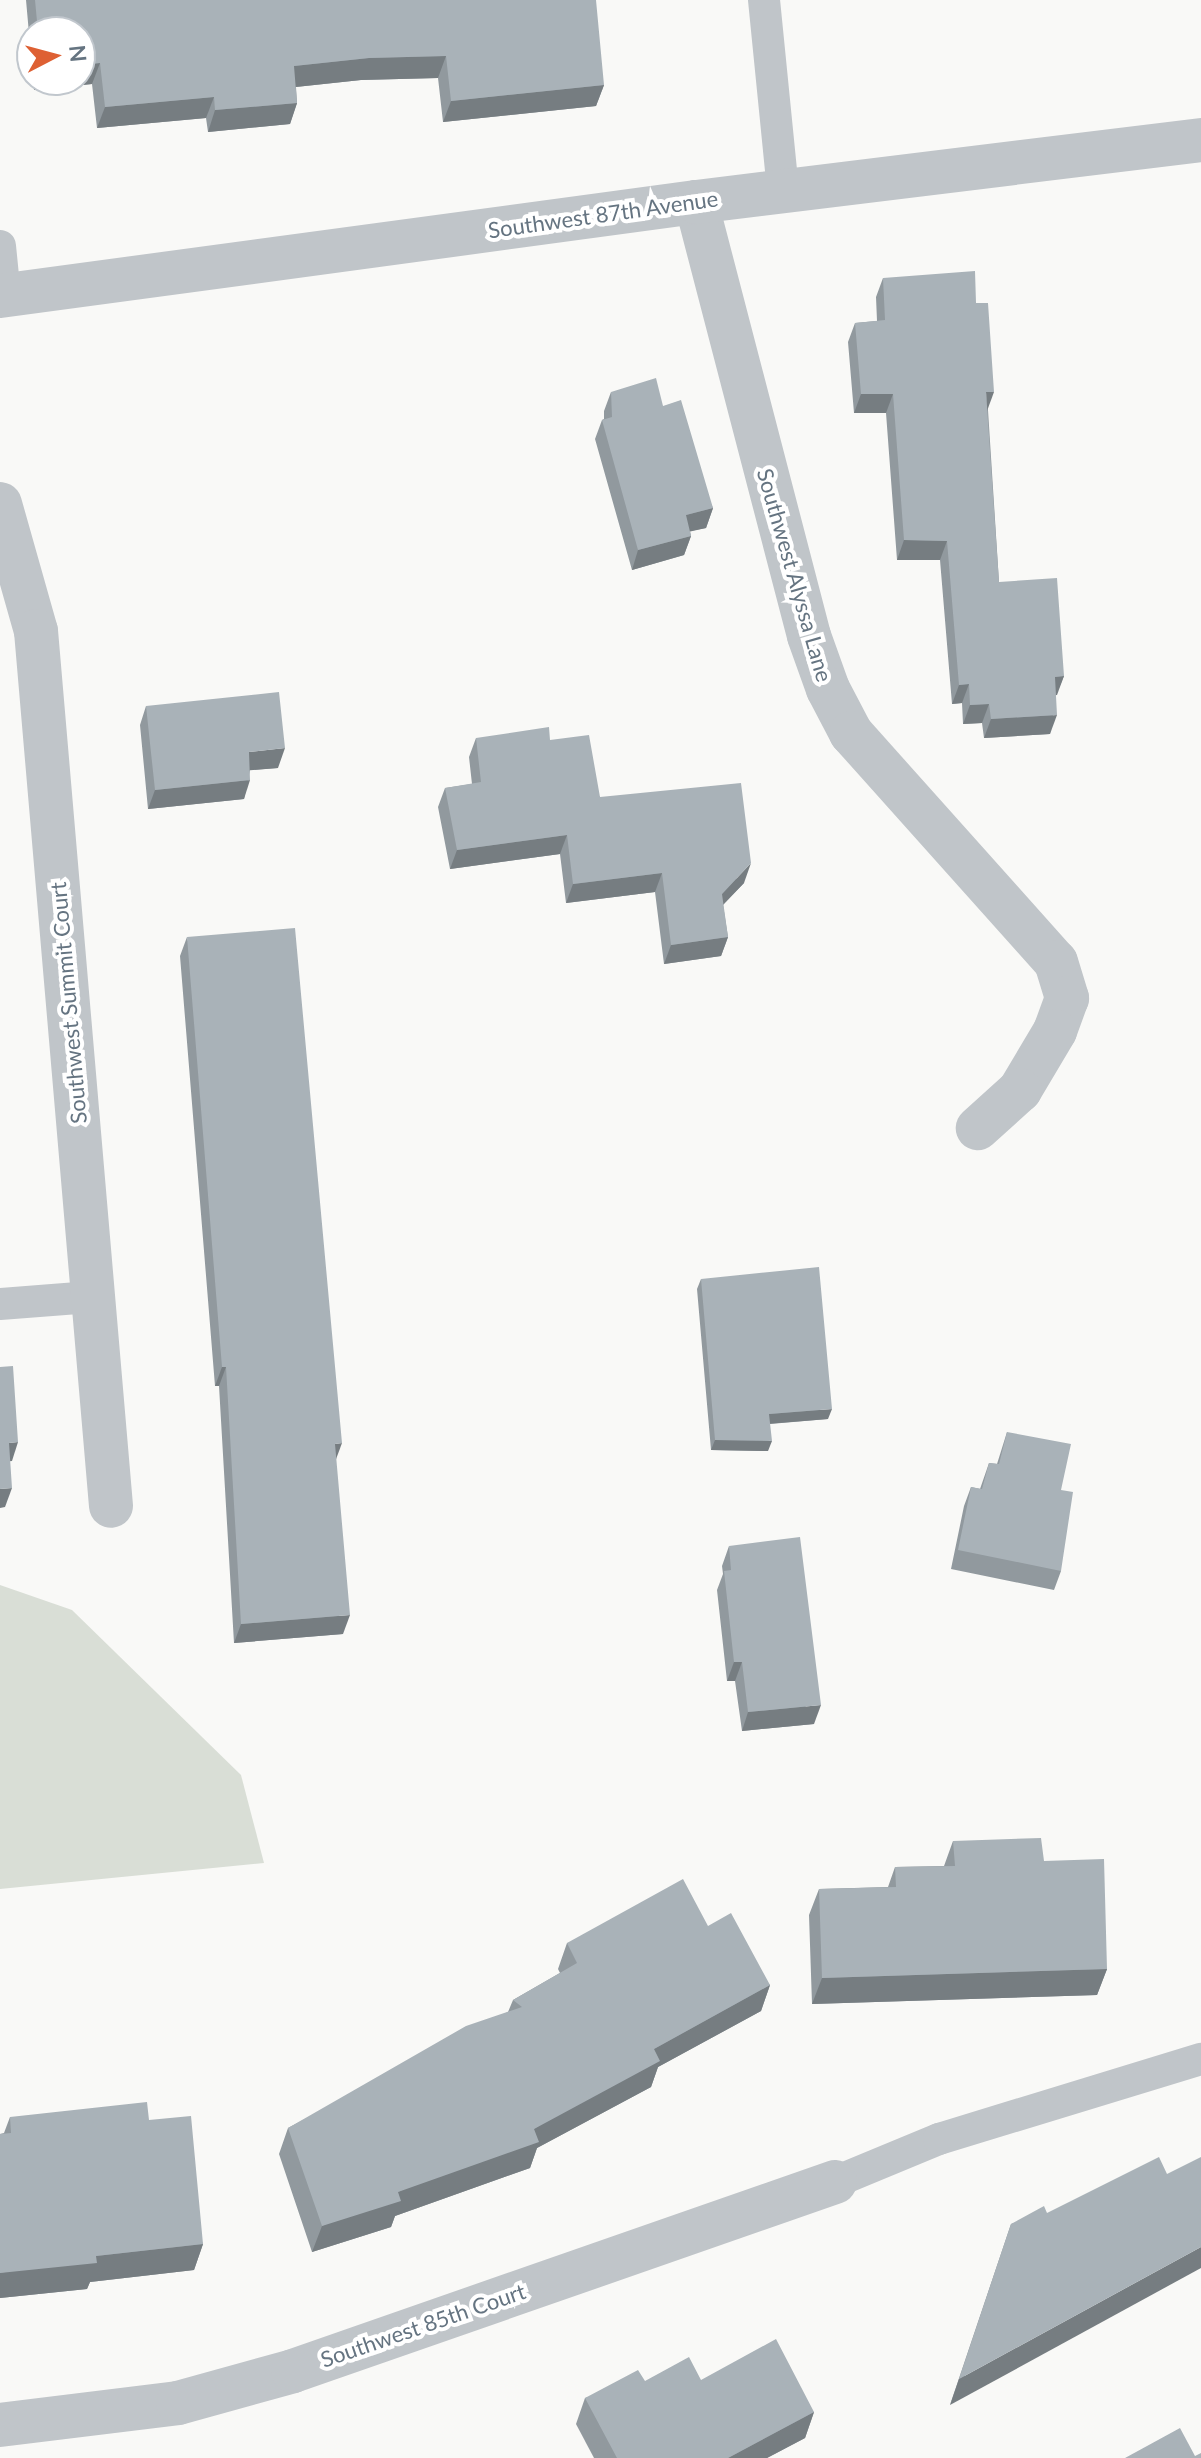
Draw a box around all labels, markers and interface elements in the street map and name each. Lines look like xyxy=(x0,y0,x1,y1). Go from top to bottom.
north arrow xyxy=(16,16,96,96)
text: N xyxy=(64,44,93,63)
street label: Southwest 87th Avenue xyxy=(486,185,720,243)
street label: Southwest Alyssa Lane xyxy=(752,465,838,685)
street label: Southwest Summit Court xyxy=(44,881,92,1125)
street label: Southwest 85th Court xyxy=(317,2278,529,2372)

